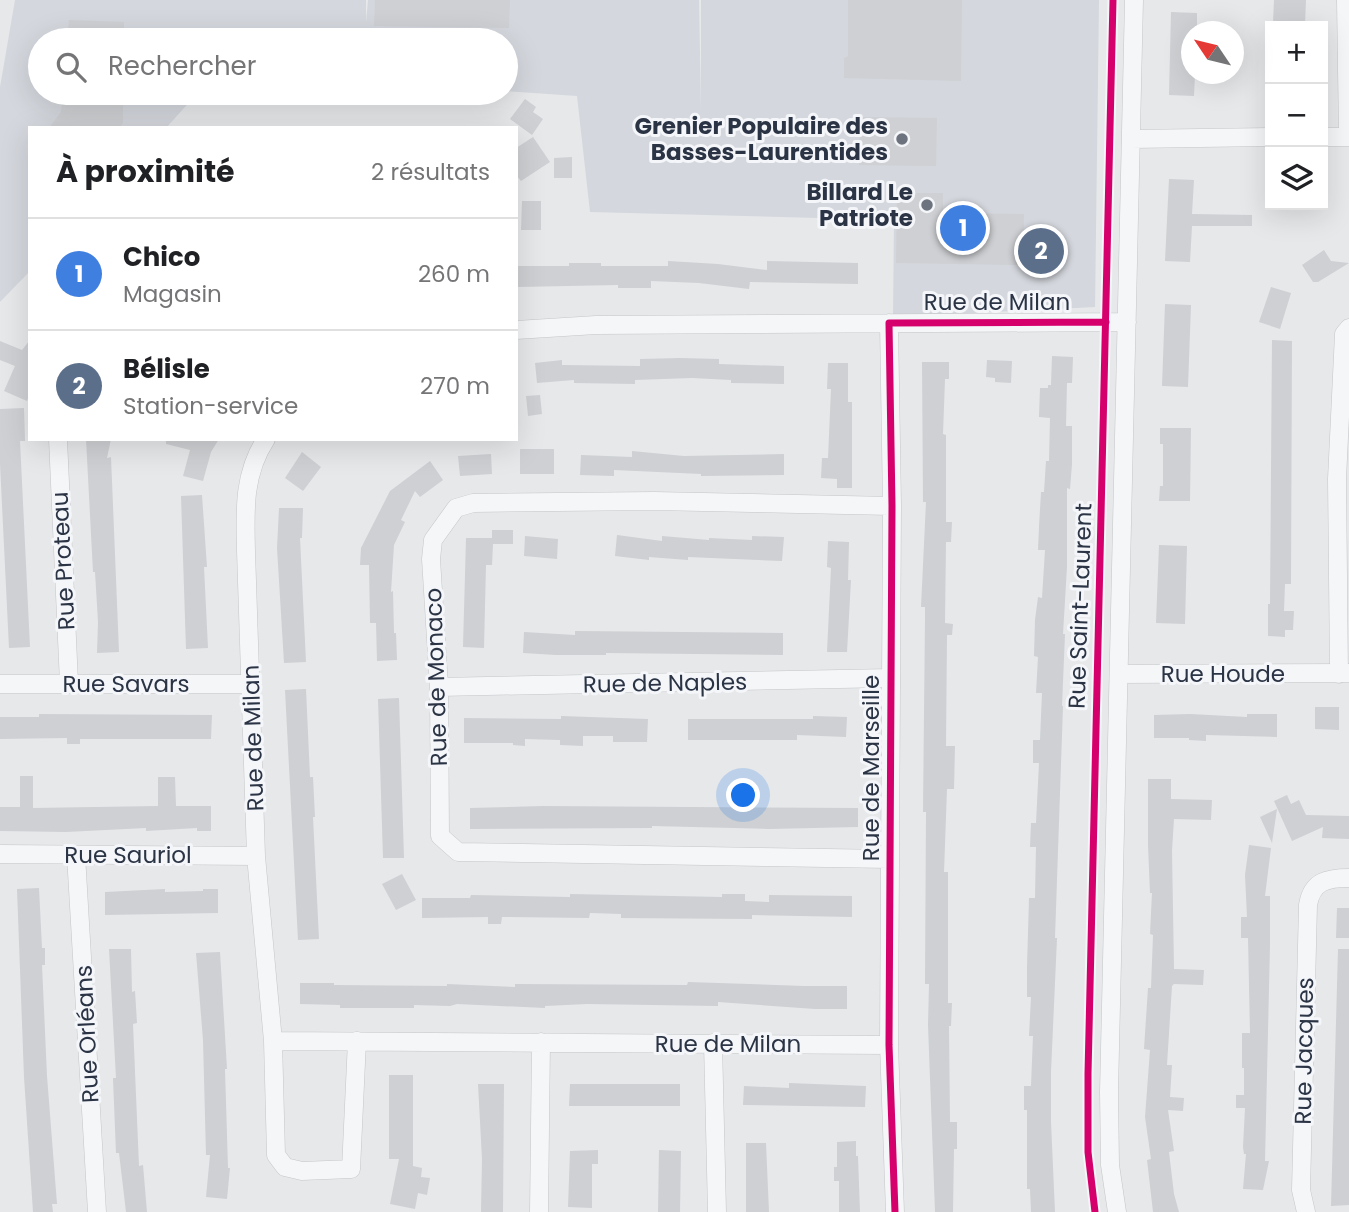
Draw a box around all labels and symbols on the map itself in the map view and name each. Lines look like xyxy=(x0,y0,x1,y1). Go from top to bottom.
north arrow xyxy=(1181,21,1244,84)
place label: Grenier Populaire des Basses-Laurentides xyxy=(634,110,888,168)
marker: Grenier Populaire des Basses-Laurentides xyxy=(894,131,910,147)
place label: Billard Le Patriote xyxy=(806,176,913,234)
marker: Billard Le Patriote xyxy=(919,197,935,213)
pin: 1 xyxy=(940,202,986,254)
pin: 2 xyxy=(1018,225,1064,277)
street label: Rue de Milan xyxy=(924,286,1070,318)
street label: Rue Proteau xyxy=(43,491,83,631)
street label: Rue Saint-Laurent xyxy=(1060,503,1100,709)
street label: Rue de Monaco xyxy=(417,587,455,767)
street label: Rue Houde xyxy=(1161,658,1285,690)
street label: Rue de Milan xyxy=(234,664,272,812)
street label: Rue de Naples xyxy=(583,666,747,700)
street label: Rue Savars xyxy=(62,668,190,700)
street label: Rue de Marseille xyxy=(855,675,887,861)
your location xyxy=(726,778,760,812)
street label: Rue Sauriol xyxy=(64,839,192,871)
street label: Rue Orléans xyxy=(67,964,107,1104)
street label: Rue Jacques xyxy=(1287,977,1321,1125)
street label: Rue de Milan xyxy=(655,1028,801,1060)

